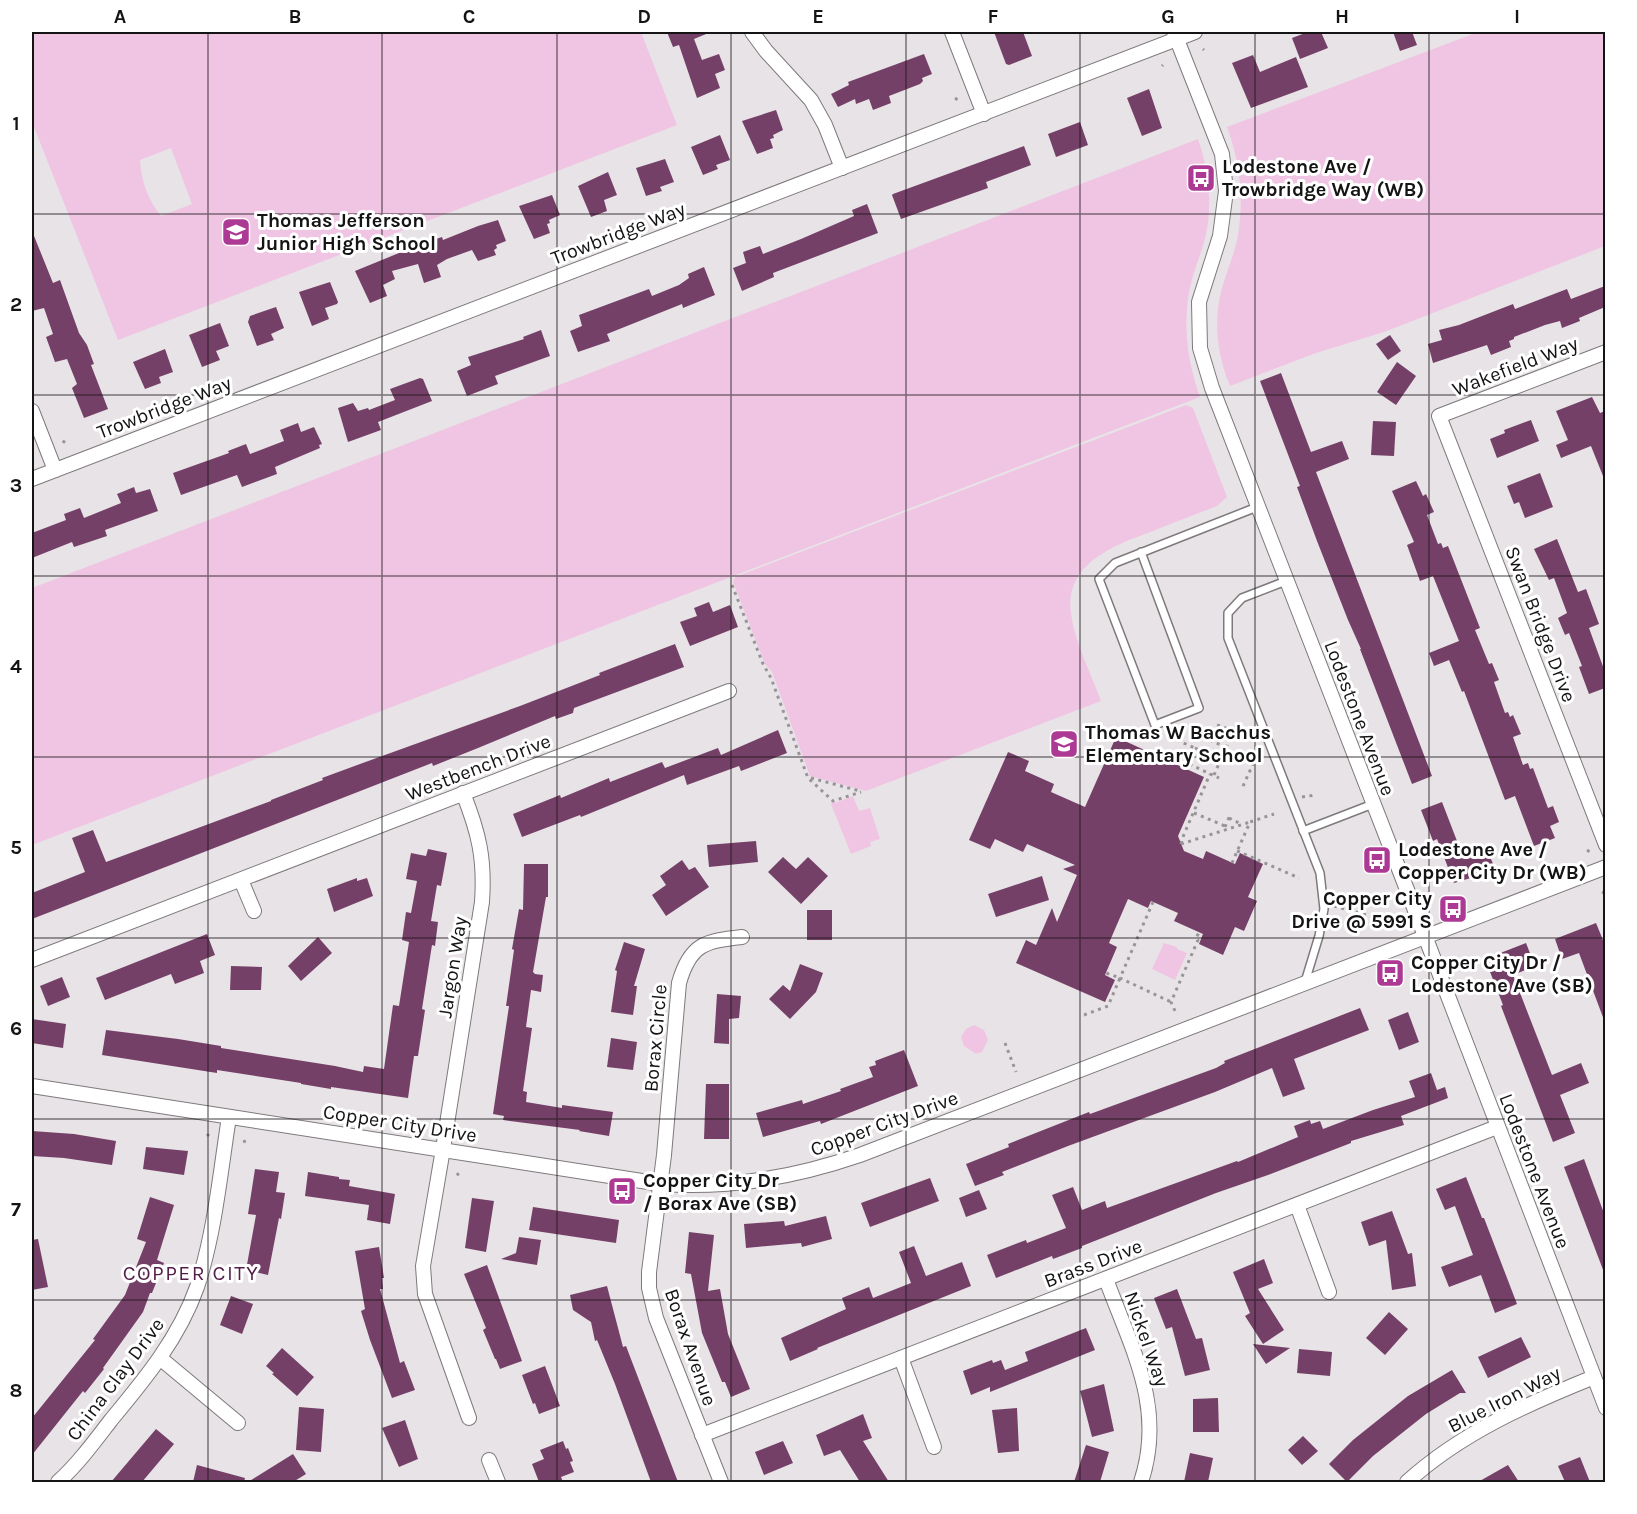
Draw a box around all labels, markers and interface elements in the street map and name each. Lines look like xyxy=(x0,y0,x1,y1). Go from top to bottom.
text: A xyxy=(114,5,127,28)
text: B xyxy=(289,5,301,28)
text: C xyxy=(463,5,475,28)
text: D xyxy=(637,5,651,28)
text: E xyxy=(812,5,824,28)
text: F xyxy=(988,5,999,28)
text: G xyxy=(1161,5,1175,28)
text: H xyxy=(1335,5,1349,28)
text: I xyxy=(1514,5,1520,28)
text: 1 xyxy=(12,112,20,135)
place label: Lodestone Ave / Trowbridge Way (WB) xyxy=(1222,155,1424,201)
bus stop icon: Lodestone Ave / Trowbridge Way (WB) xyxy=(1185,162,1217,194)
street label: Trowbridge Way xyxy=(548,197,689,270)
place label: Thomas Jefferson Junior High School xyxy=(257,209,436,255)
school or university icon: Thomas Jefferson Junior High School xyxy=(220,216,252,248)
text: 2 xyxy=(10,293,22,316)
street label: Wakefield Way xyxy=(1449,332,1581,401)
street label: Trowbridge Way xyxy=(94,371,235,444)
text: 3 xyxy=(10,474,22,497)
street label: Swan Bridge Drive xyxy=(1500,543,1581,705)
street label: Lodestone Avenue xyxy=(1319,637,1400,799)
text: 4 xyxy=(10,655,22,678)
place label: Thomas W Bacchus Elementary School xyxy=(1085,721,1271,767)
school or university icon: Thomas W Bacchus Elementary School xyxy=(1048,728,1080,760)
street label: Westbench Drive xyxy=(402,729,554,806)
text: 5 xyxy=(10,836,22,859)
place label: Lodestone Ave / Copper City Dr (WB) xyxy=(1398,838,1587,884)
bus stop icon: Lodestone Ave / Copper City Dr (WB) xyxy=(1361,844,1393,876)
place label: Copper City Drive @ 5991 S xyxy=(1291,887,1432,933)
bus stop icon: Copper City Drive @ 5991 S xyxy=(1437,893,1469,925)
street label: Jargon Way xyxy=(433,915,472,1020)
place label: Copper City Dr / Lodestone Ave (SB) xyxy=(1411,951,1593,997)
bus stop icon: Copper City Dr / Lodestone Ave (SB) xyxy=(1374,957,1406,989)
street label: Borax Circle xyxy=(639,983,672,1093)
text: 6 xyxy=(10,1017,22,1040)
street label: Copper City Drive xyxy=(807,1086,961,1161)
street label: Lodestone Avenue xyxy=(1494,1090,1575,1252)
street label: Copper City Drive xyxy=(321,1100,478,1147)
place label: Copper City Dr / Borax Ave (SB) xyxy=(643,1169,797,1215)
bus stop icon: Copper City Dr / Borax Ave (SB) xyxy=(606,1175,638,1207)
text: 7 xyxy=(11,1198,21,1221)
street label: Brass Drive xyxy=(1041,1234,1145,1293)
district label: COPPER CITY xyxy=(123,1261,259,1285)
street label: Borax Avenue xyxy=(660,1286,721,1409)
street label: Nickel Way xyxy=(1119,1288,1174,1390)
street label: China Clay Drive xyxy=(62,1313,169,1445)
street label: Blue Iron Way xyxy=(1444,1361,1564,1438)
text: 8 xyxy=(10,1379,22,1402)

